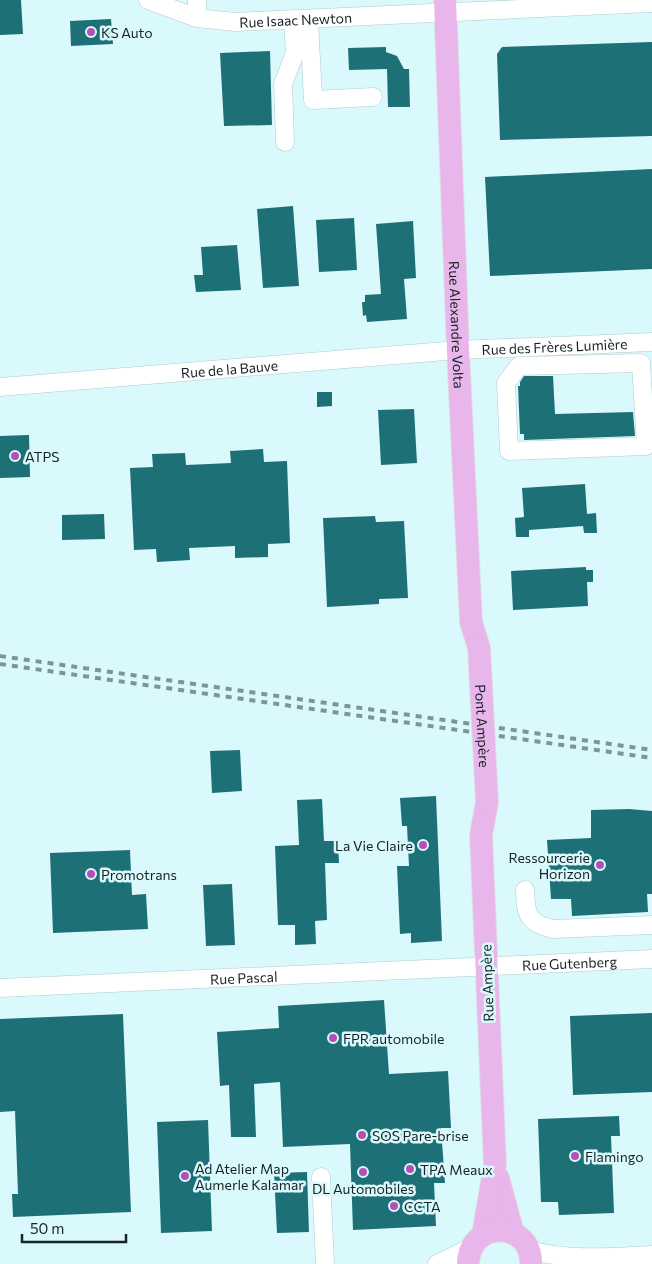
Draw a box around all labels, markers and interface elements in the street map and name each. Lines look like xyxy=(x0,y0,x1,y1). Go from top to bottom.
street label: Rue Isaac Newton xyxy=(239,8,352,30)
place label: KS Auto xyxy=(101,24,153,41)
marker: KS Auto xyxy=(85,26,97,38)
street label: Rue Alexandre Volta xyxy=(446,261,468,389)
street label: Rue des Frères Lumière xyxy=(481,335,628,358)
street label: Rue de la Bauve xyxy=(180,356,279,381)
place label: ATPS xyxy=(25,448,59,465)
marker: ATPS xyxy=(9,450,21,462)
street label: Pont Ampère xyxy=(472,684,494,768)
place label: La Vie Claire xyxy=(335,837,413,854)
marker: La Vie Claire xyxy=(417,839,429,851)
place label: Ressourcerie Horizon xyxy=(509,849,590,882)
marker: Ressourcerie Horizon xyxy=(594,859,606,871)
place label: Promotrans xyxy=(101,866,177,883)
marker: Promotrans xyxy=(85,868,97,880)
street label: Rue Ampère xyxy=(477,944,497,1022)
street label: Rue Gutenberg xyxy=(521,952,618,973)
street label: Rue Pascal xyxy=(210,967,278,987)
place label: FPR automobile xyxy=(343,1030,444,1047)
marker: FPR automobile xyxy=(327,1032,339,1044)
place label: SOS Pare-brise xyxy=(372,1127,469,1144)
marker: SOS Pare-brise xyxy=(356,1129,368,1141)
place label: Flamingo xyxy=(585,1148,644,1165)
marker: Flamingo xyxy=(569,1150,581,1162)
place label: Ad Atelier Map Aumerle Kalamar xyxy=(195,1160,304,1193)
place label: TPA Meaux xyxy=(420,1161,493,1178)
marker: TPA Meaux xyxy=(404,1163,416,1175)
marker: DL Automobiles xyxy=(357,1166,369,1178)
marker: Ad Atelier Map Aumerle Kalamar xyxy=(179,1170,191,1182)
place label: DL Automobiles xyxy=(312,1180,414,1197)
place label: CCTA xyxy=(404,1198,441,1215)
marker: CCTA xyxy=(388,1200,400,1212)
scale bar xyxy=(22,1212,126,1244)
text: 50 m xyxy=(30,1219,64,1237)

